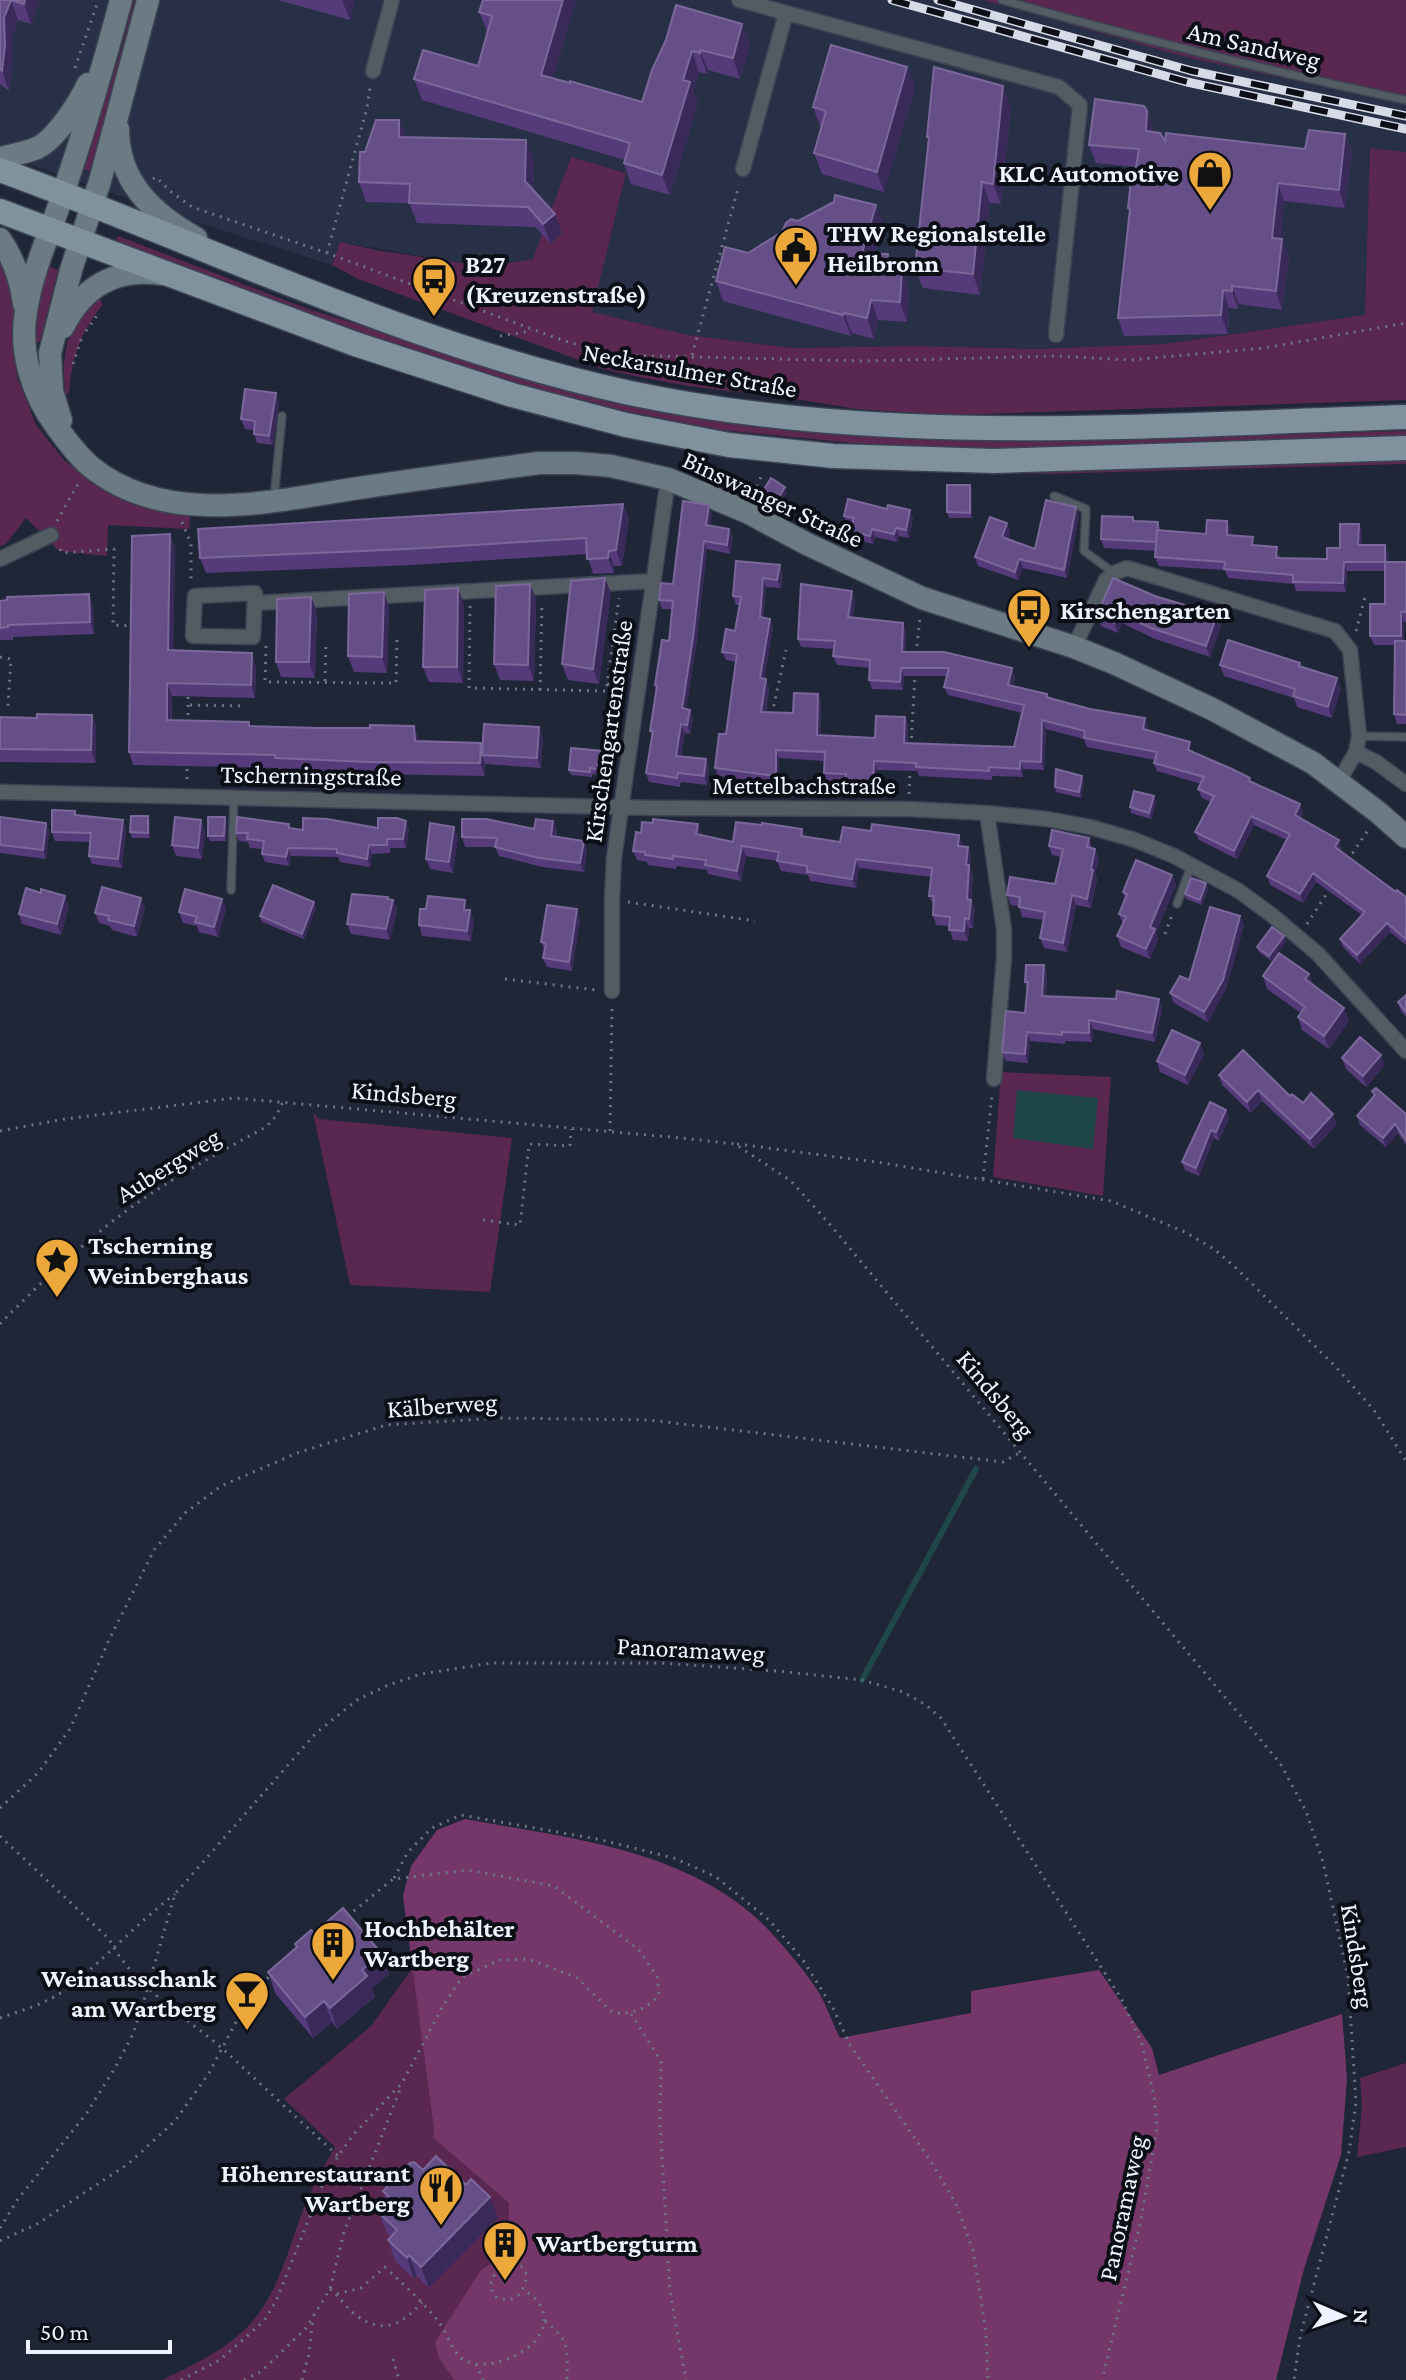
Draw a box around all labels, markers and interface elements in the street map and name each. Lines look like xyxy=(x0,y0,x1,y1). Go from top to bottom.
street label: Am Sandweg xyxy=(1185,16,1323,75)
shop icon: KLC Automotive xyxy=(1186,149,1234,212)
place label: KLC Automotive xyxy=(998,159,1179,188)
place label: THW Regionalstelle Heilbronn xyxy=(827,219,1046,278)
public building icon: THW Regionalstelle Heilbronn xyxy=(772,224,820,287)
place label: B27 (Kreuzenstraße) xyxy=(465,250,647,309)
bus stop icon: B27 (Kreuzenstraße) xyxy=(410,255,458,318)
street label: Neckarsulmer Straße xyxy=(580,337,799,404)
street label: Binswanger Straße xyxy=(678,445,867,554)
bus stop icon: Kirschengarten xyxy=(1005,586,1053,649)
place label: Kirschengarten xyxy=(1060,596,1231,625)
street label: Kirschengartenstraße xyxy=(579,618,638,844)
street label: Tscherningstraße xyxy=(220,759,402,792)
street label: Mettelbachstraße xyxy=(712,771,896,800)
street label: Kindsberg xyxy=(350,1075,458,1114)
street label: Aubergweg xyxy=(111,1122,226,1209)
place label: Tscherning Weinberghaus xyxy=(87,1231,248,1290)
place icon: Tscherning Weinberghaus xyxy=(33,1236,81,1299)
street label: Kindsberg xyxy=(951,1345,1041,1444)
street label: Kälberweg xyxy=(386,1387,499,1424)
street label: Panoramaweg xyxy=(616,1631,766,1668)
street label: Kindsberg xyxy=(1335,1902,1380,2011)
place label: Hochbehälter Wartberg xyxy=(363,1914,515,1973)
building icon: Hochbehälter Wartberg xyxy=(309,1919,357,1982)
place label: Weinausschank am Wartberg xyxy=(40,1964,217,2023)
bar icon: Weinausschank am Wartberg xyxy=(223,1969,271,2032)
street label: Panoramaweg xyxy=(1093,2132,1152,2284)
place label: Höhenrestaurant Wartberg xyxy=(221,2159,411,2218)
restaurant icon: Höhenrestaurant Wartberg xyxy=(417,2164,465,2227)
building icon: Wartbergturm xyxy=(481,2219,529,2282)
place label: Wartbergturm xyxy=(535,2229,698,2258)
north arrow xyxy=(1302,2276,1382,2356)
scale bar xyxy=(28,2304,170,2354)
text: N xyxy=(1349,2309,1374,2325)
text: 50 m xyxy=(40,2318,89,2345)

